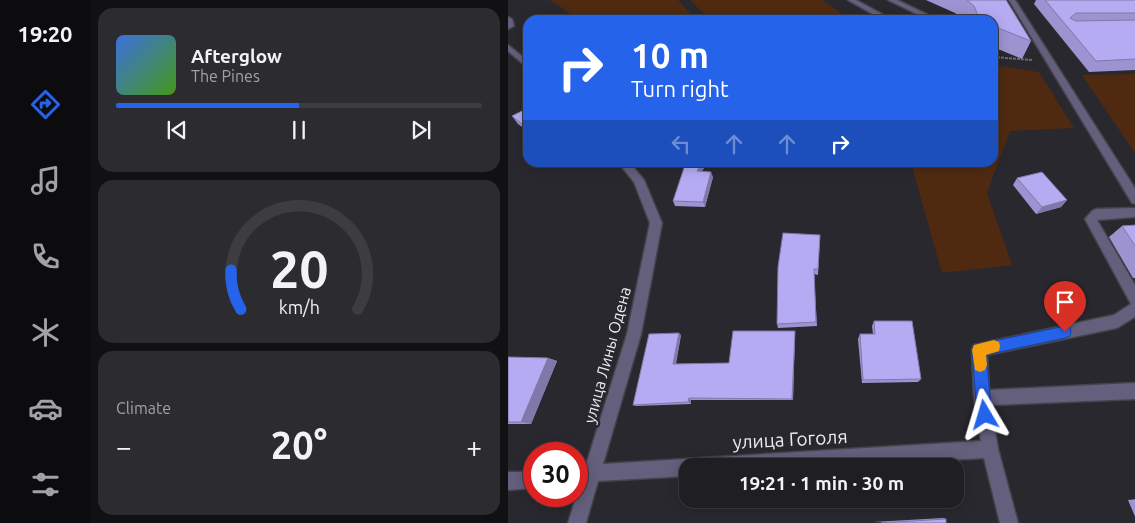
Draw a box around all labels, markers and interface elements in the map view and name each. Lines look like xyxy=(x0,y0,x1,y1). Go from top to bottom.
text: 19:20 xyxy=(17,21,73,46)
icon: right xyxy=(548,35,613,100)
text: 10 m xyxy=(631,35,709,75)
text: Afterglow xyxy=(191,45,282,67)
text: The Pines xyxy=(191,67,260,85)
text: Turn right xyxy=(631,76,729,101)
icon: directions xyxy=(28,87,63,122)
icon: previous xyxy=(163,116,191,144)
icon: pause xyxy=(285,116,313,144)
icon: next xyxy=(407,116,435,144)
icon: left xyxy=(667,130,695,158)
icon: ahead xyxy=(720,130,748,158)
icon: ahead xyxy=(773,130,801,158)
icon: right xyxy=(826,130,854,158)
icon: music xyxy=(28,163,63,198)
icon: phone xyxy=(28,239,63,274)
text: 20 xyxy=(270,240,328,298)
pin xyxy=(1044,281,1086,332)
street label: улица Лины Одена xyxy=(580,285,634,425)
icon: arrive xyxy=(1051,288,1079,316)
text: km/h xyxy=(278,297,320,317)
icon: climate xyxy=(28,315,63,350)
position arrow xyxy=(958,388,1010,440)
icon: car xyxy=(28,391,63,426)
text: Climate xyxy=(116,399,171,417)
text: 20° xyxy=(271,424,327,466)
street label: улица Гоголя xyxy=(732,425,848,453)
text: − xyxy=(116,431,132,462)
text: + xyxy=(466,431,482,462)
speed limit sign: 30 xyxy=(523,442,588,507)
icon: filters xyxy=(28,467,63,502)
text: 19:21 · 1 min · 30 m xyxy=(739,472,904,494)

